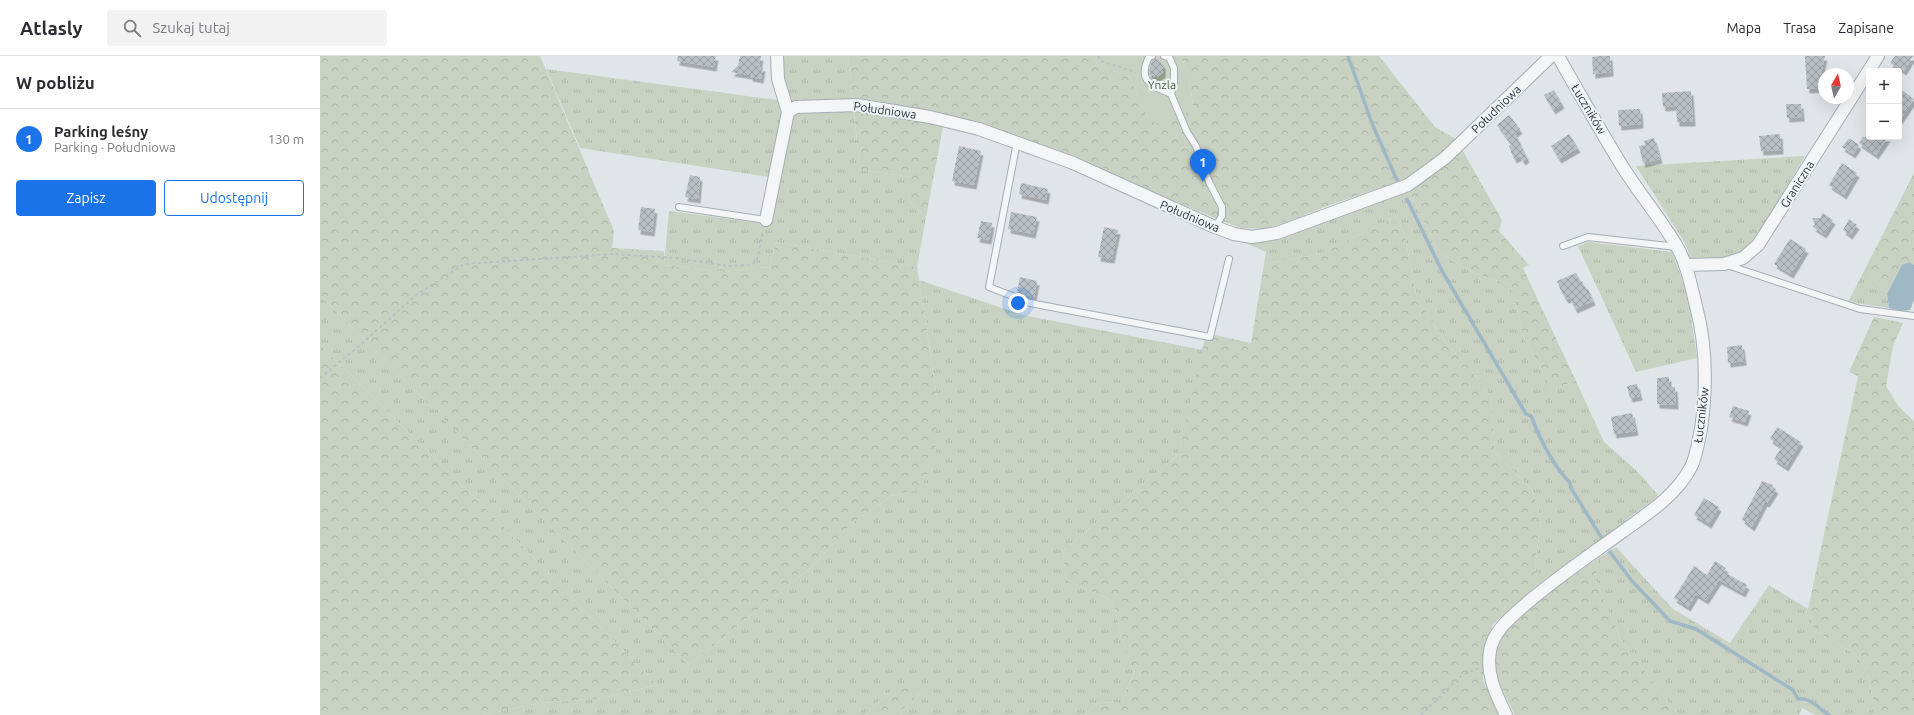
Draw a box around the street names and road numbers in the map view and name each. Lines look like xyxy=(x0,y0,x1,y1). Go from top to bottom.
street label: Południowa xyxy=(1469,82,1523,136)
street label: Łuczników xyxy=(1569,82,1609,137)
street label: Południowa xyxy=(853,99,917,121)
street label: Graniczna xyxy=(1778,158,1816,210)
street label: Południowa xyxy=(1158,198,1222,234)
street label: Łuczników xyxy=(1691,386,1711,444)

